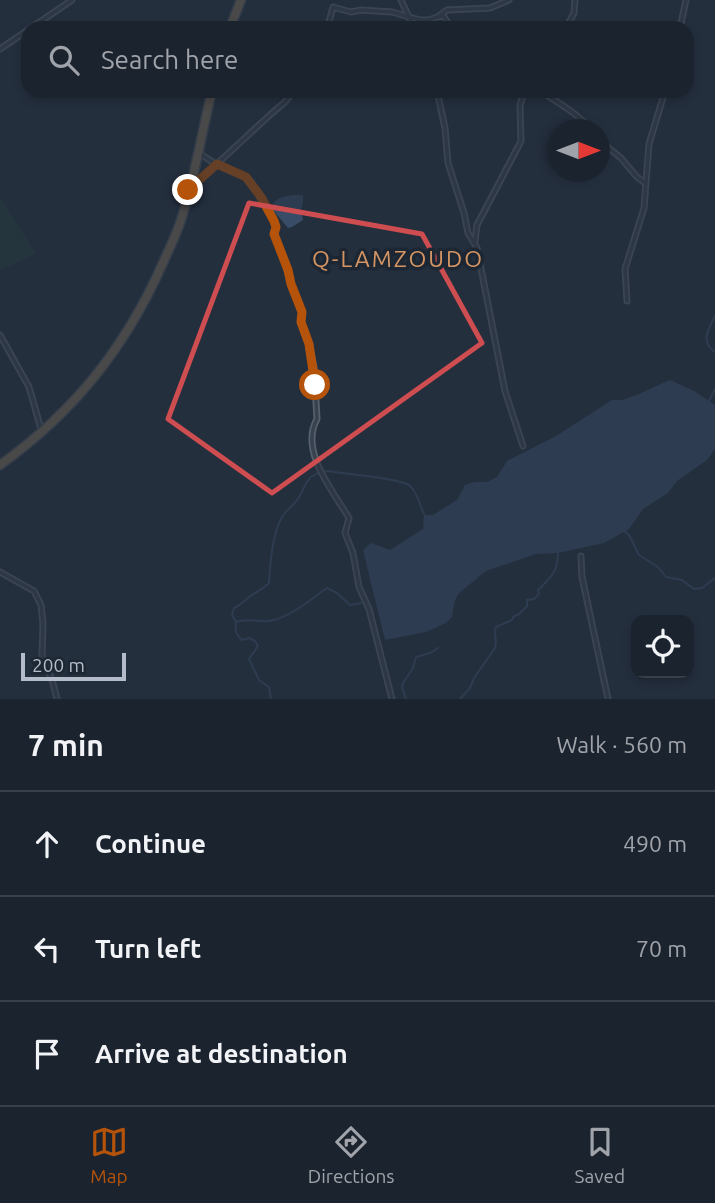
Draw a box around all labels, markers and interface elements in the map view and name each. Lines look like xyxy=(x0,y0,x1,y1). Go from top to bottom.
search box xyxy=(21,21,694,98)
icon: search xyxy=(45,41,83,79)
text: Search here xyxy=(101,45,238,74)
north arrow xyxy=(547,119,610,182)
route end xyxy=(172,174,203,205)
district label: Q-LAMZOUDO xyxy=(312,246,484,271)
route start xyxy=(299,369,330,400)
map controls xyxy=(631,615,694,678)
button: locate xyxy=(631,615,694,678)
scale bar xyxy=(21,650,126,682)
text: 200 m xyxy=(32,654,85,676)
text: 7 min xyxy=(28,728,104,762)
text: Walk · 560 m xyxy=(556,732,687,757)
icon: ahead xyxy=(28,825,66,863)
text: Continue xyxy=(95,829,206,858)
text: 490 m xyxy=(623,831,687,856)
icon: left xyxy=(28,930,66,968)
text: Turn left xyxy=(95,934,201,963)
text: 70 m xyxy=(636,936,687,961)
icon: arrive xyxy=(28,1035,66,1073)
text: Arrive at destination xyxy=(95,1039,348,1068)
tab: Map xyxy=(90,1123,128,1187)
tab: Directions xyxy=(308,1123,395,1187)
tab: Saved xyxy=(574,1123,625,1187)

